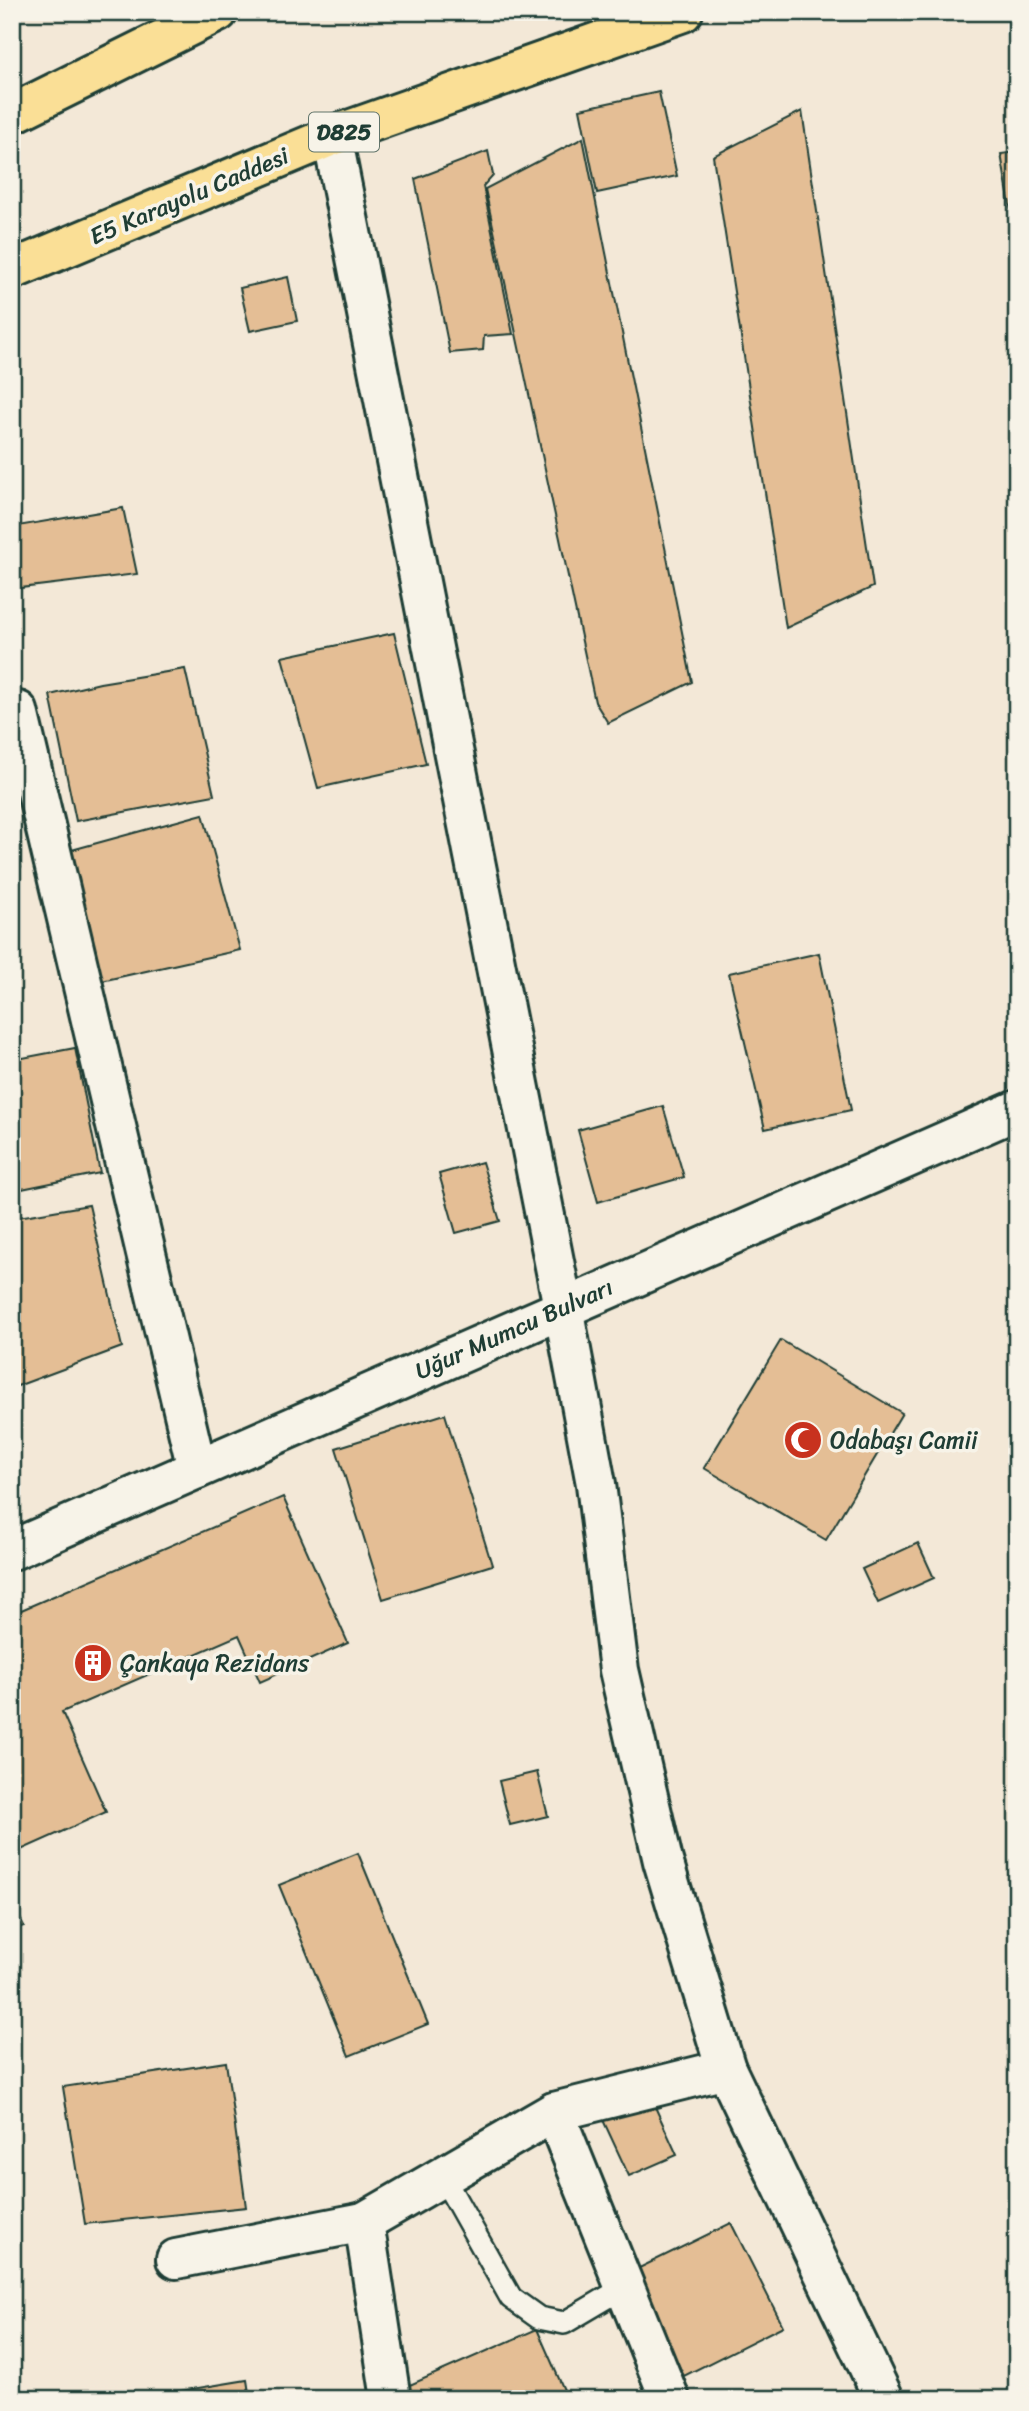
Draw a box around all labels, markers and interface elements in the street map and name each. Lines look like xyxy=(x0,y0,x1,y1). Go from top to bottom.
road number: D825 xyxy=(309,113,379,152)
street label: E5 Karayolu Caddesi xyxy=(83,134,297,257)
street label: Uğur Mumcu Bulvarı xyxy=(408,1266,620,1392)
mosque icon: Odabaşı Camii xyxy=(782,1419,824,1461)
place label: Odabaşı Camii xyxy=(830,1419,978,1461)
building icon: Çankaya Rezidans xyxy=(72,1642,114,1684)
place label: Çankaya Rezidans xyxy=(120,1642,310,1684)

